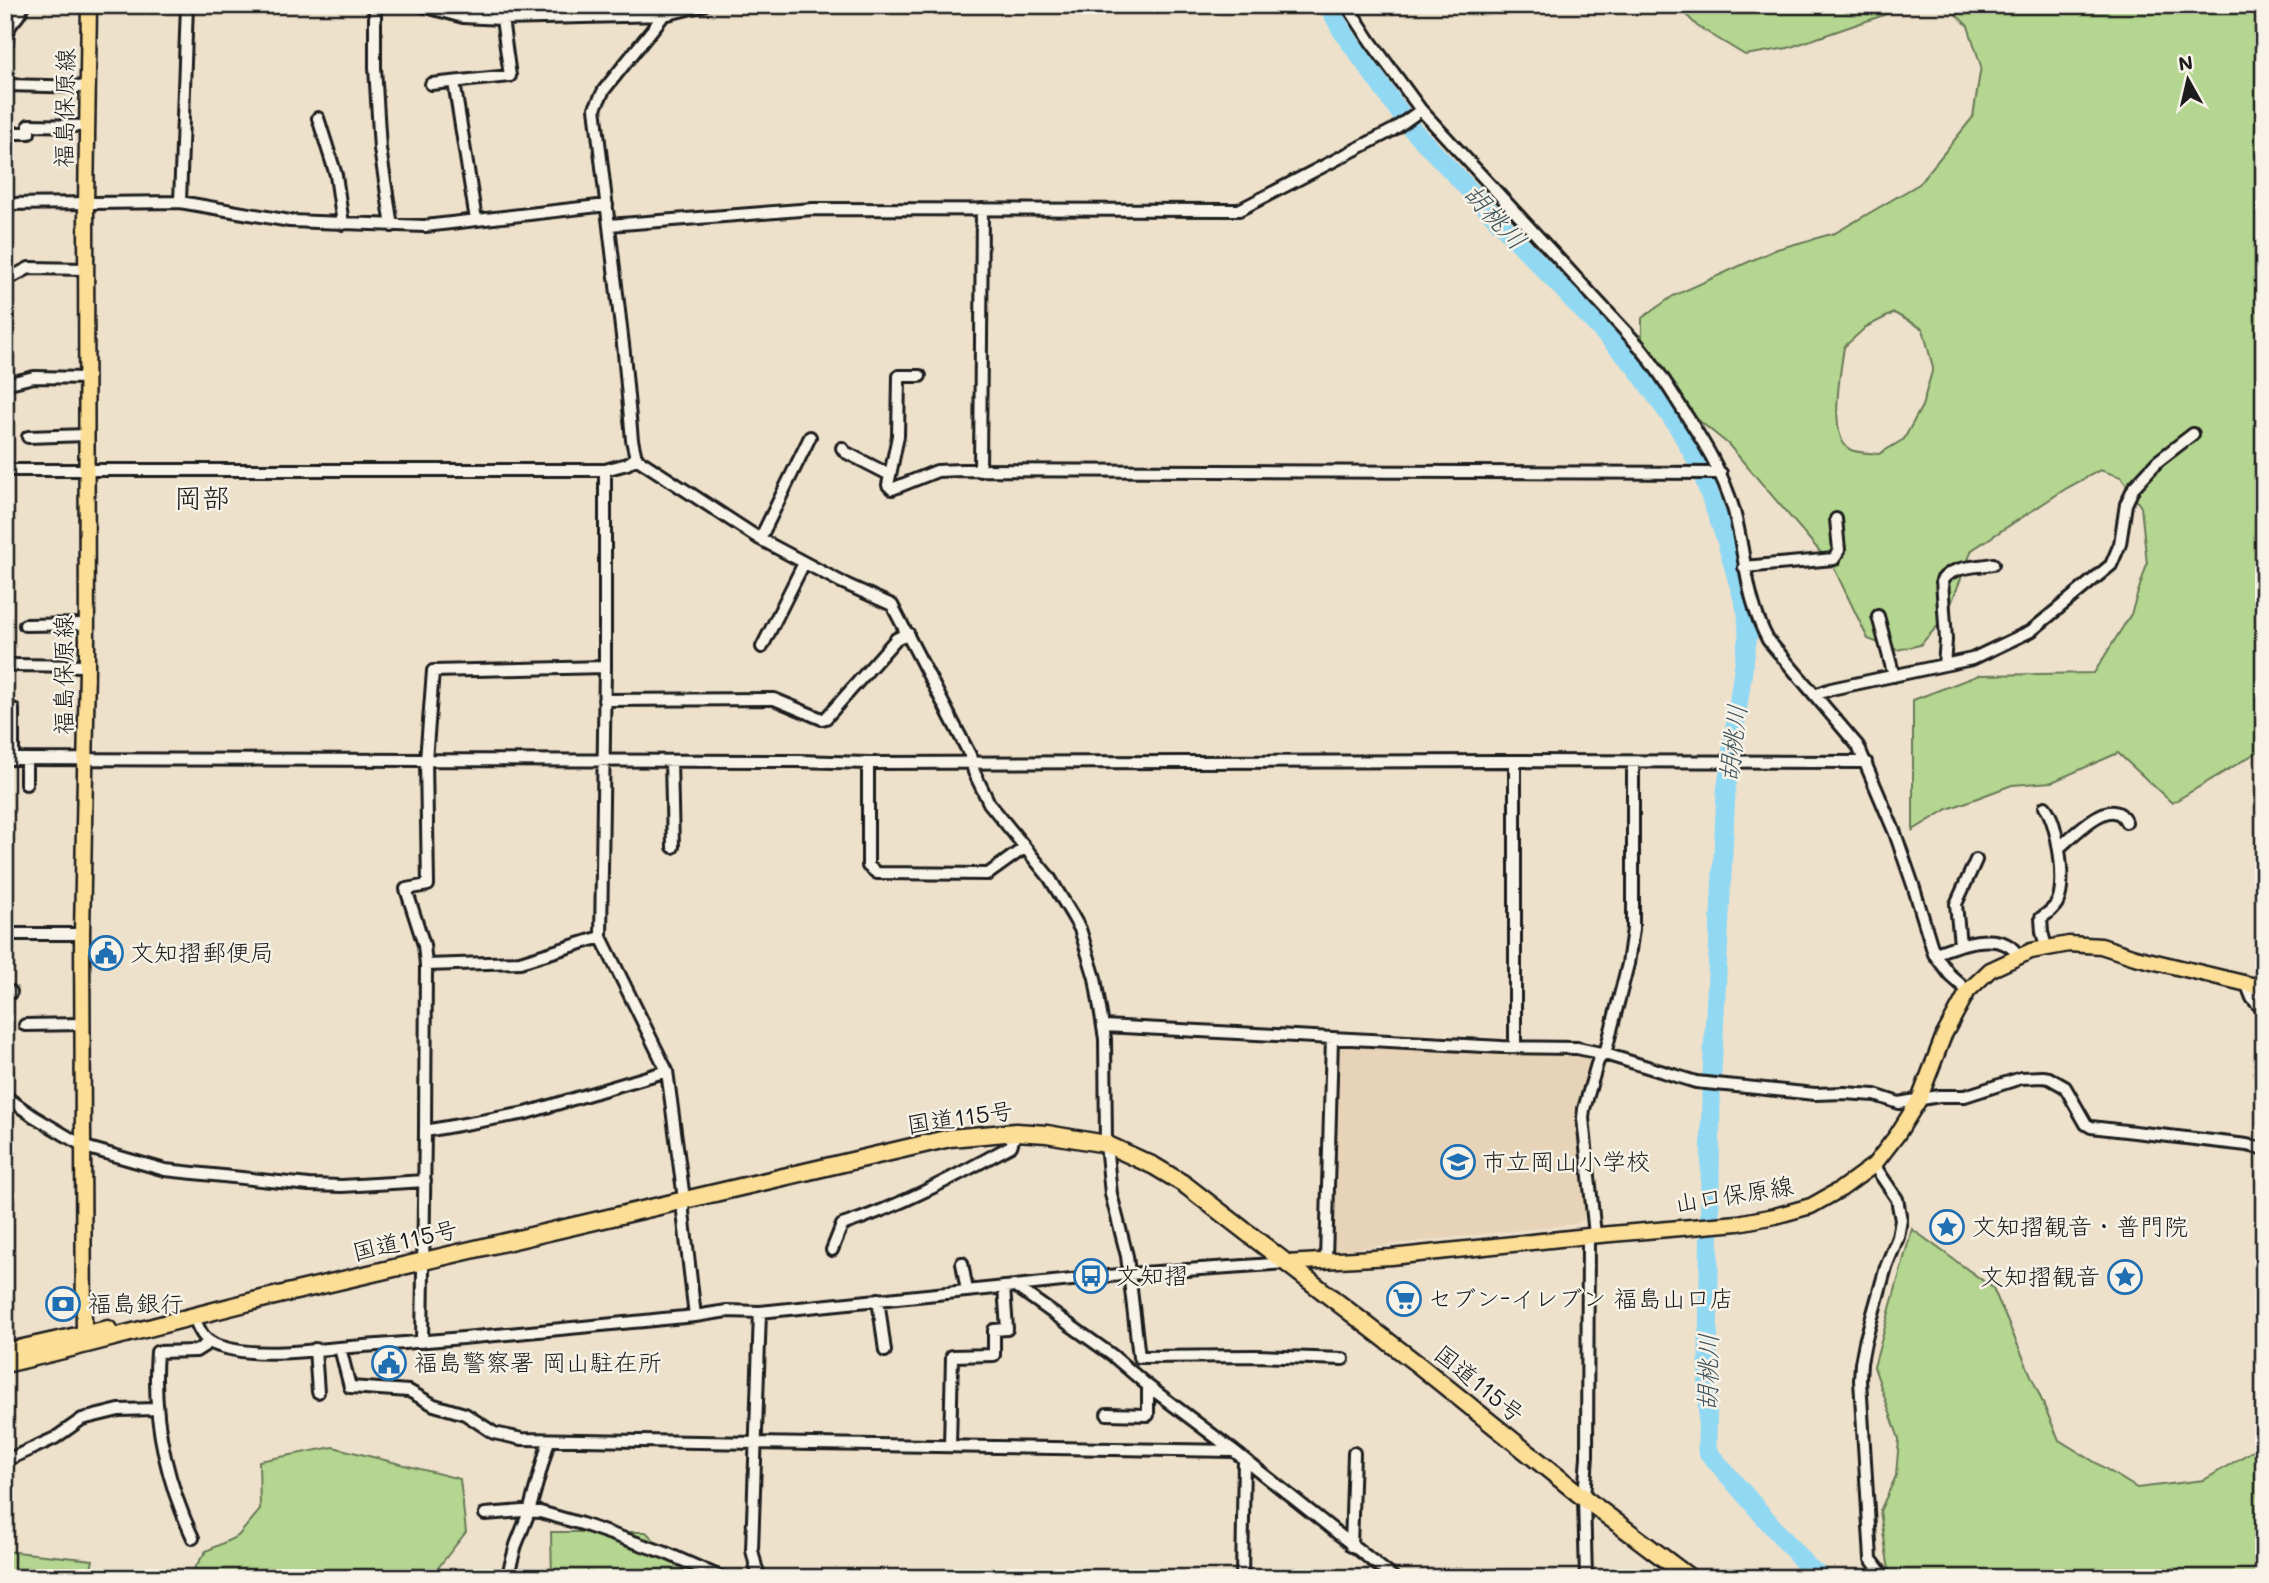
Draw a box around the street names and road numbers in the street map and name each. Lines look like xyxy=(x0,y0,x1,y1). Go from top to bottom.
street label: 福島保原線 xyxy=(47,48,80,168)
street label: 福島保原線 xyxy=(47,615,78,735)
street label: 国道115号 xyxy=(904,1094,1015,1139)
street label: 山口保原線 xyxy=(1672,1169,1795,1218)
street label: 国道115号 xyxy=(349,1212,460,1267)
street label: 国道115号 xyxy=(1428,1337,1531,1429)

